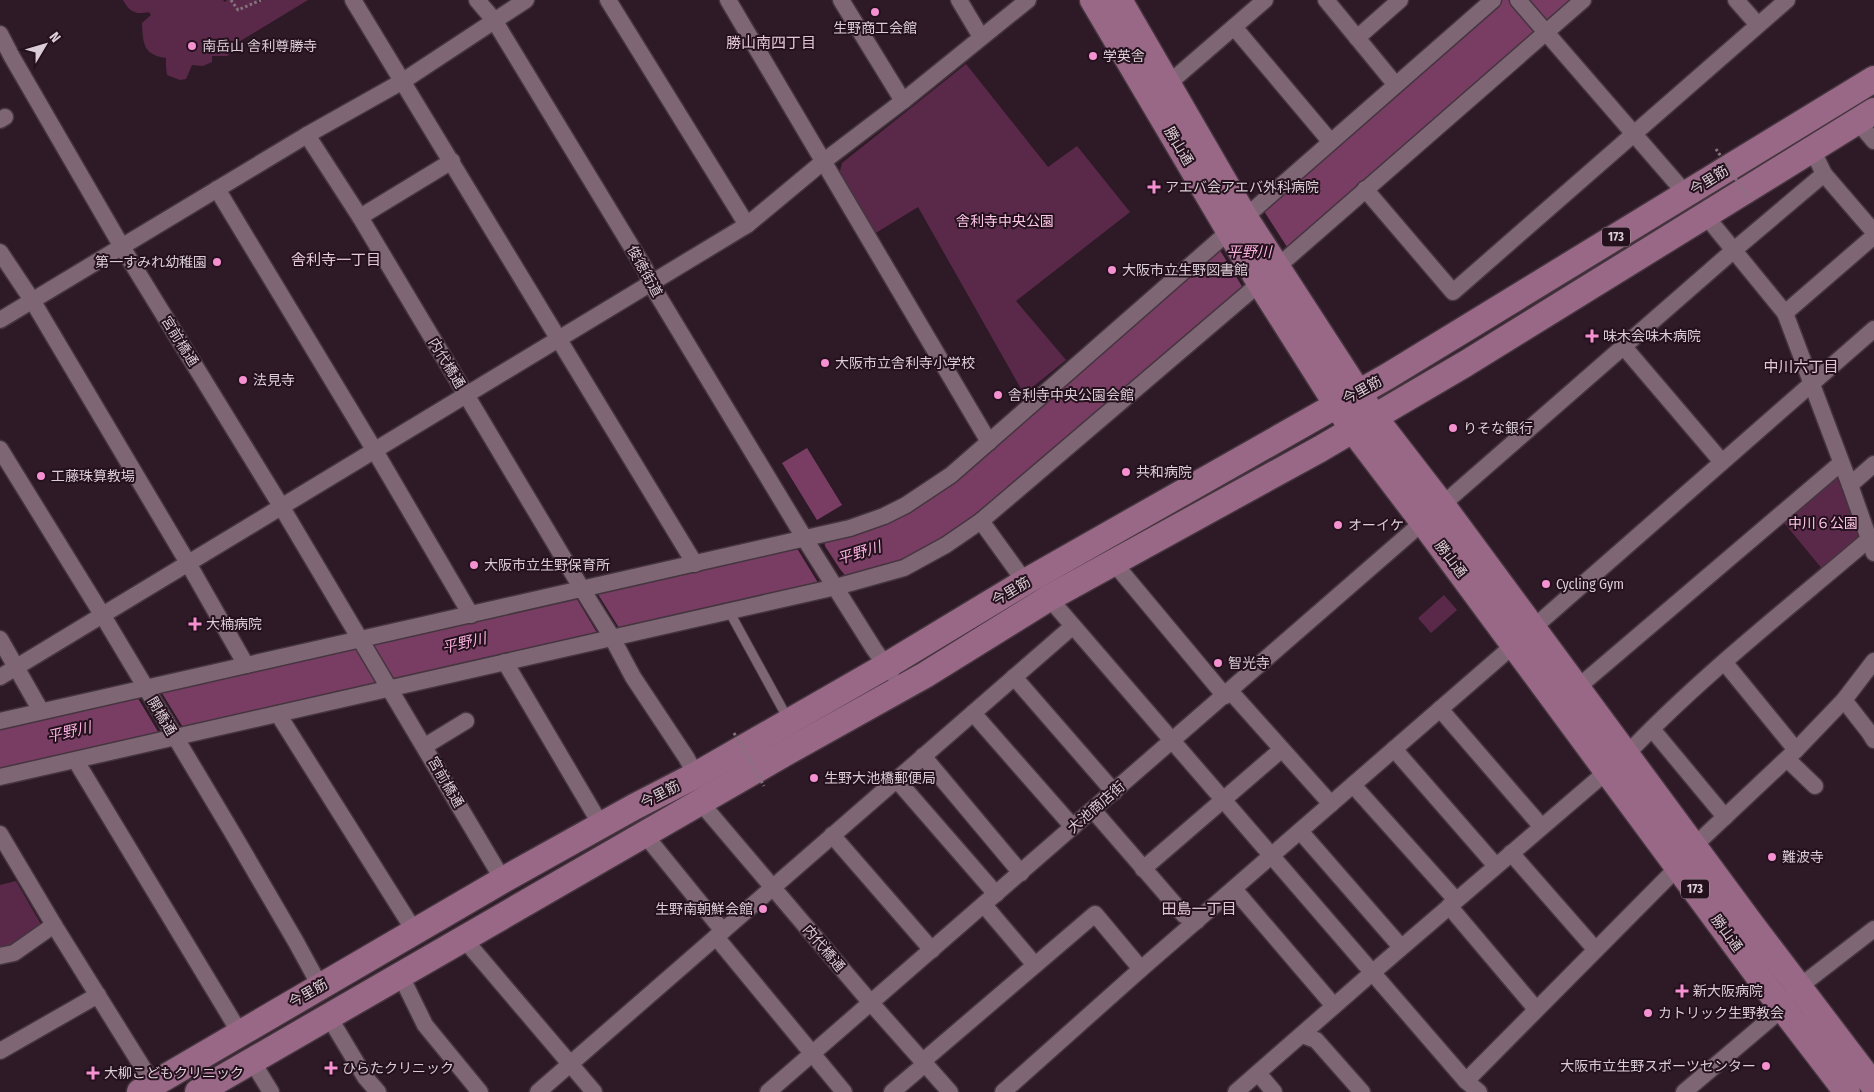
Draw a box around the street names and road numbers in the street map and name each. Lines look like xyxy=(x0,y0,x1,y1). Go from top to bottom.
street label: 勝山通 xyxy=(1160,124,1197,169)
street label: 今里筋 xyxy=(1687,162,1732,199)
road number: 173 xyxy=(1602,228,1630,246)
street label: 俊徳街道 xyxy=(624,243,666,300)
street label: 宮前橋通 xyxy=(158,313,202,370)
street label: 内代橋通 xyxy=(425,335,468,392)
street label: 今里筋 xyxy=(1340,373,1385,408)
street label: 勝山通 xyxy=(1431,537,1470,581)
street label: 今里筋 xyxy=(989,573,1034,610)
street label: 開橋通 xyxy=(143,694,180,739)
street label: 宮前橋通 xyxy=(424,754,467,811)
street label: 今里筋 xyxy=(638,777,683,812)
street label: 大池商店街 xyxy=(1064,778,1128,837)
road number: 173 xyxy=(1681,880,1709,899)
street label: 勝山通 xyxy=(1707,911,1746,955)
street label: 内代橋通 xyxy=(799,921,848,975)
street label: 今里筋 xyxy=(286,976,331,1011)

